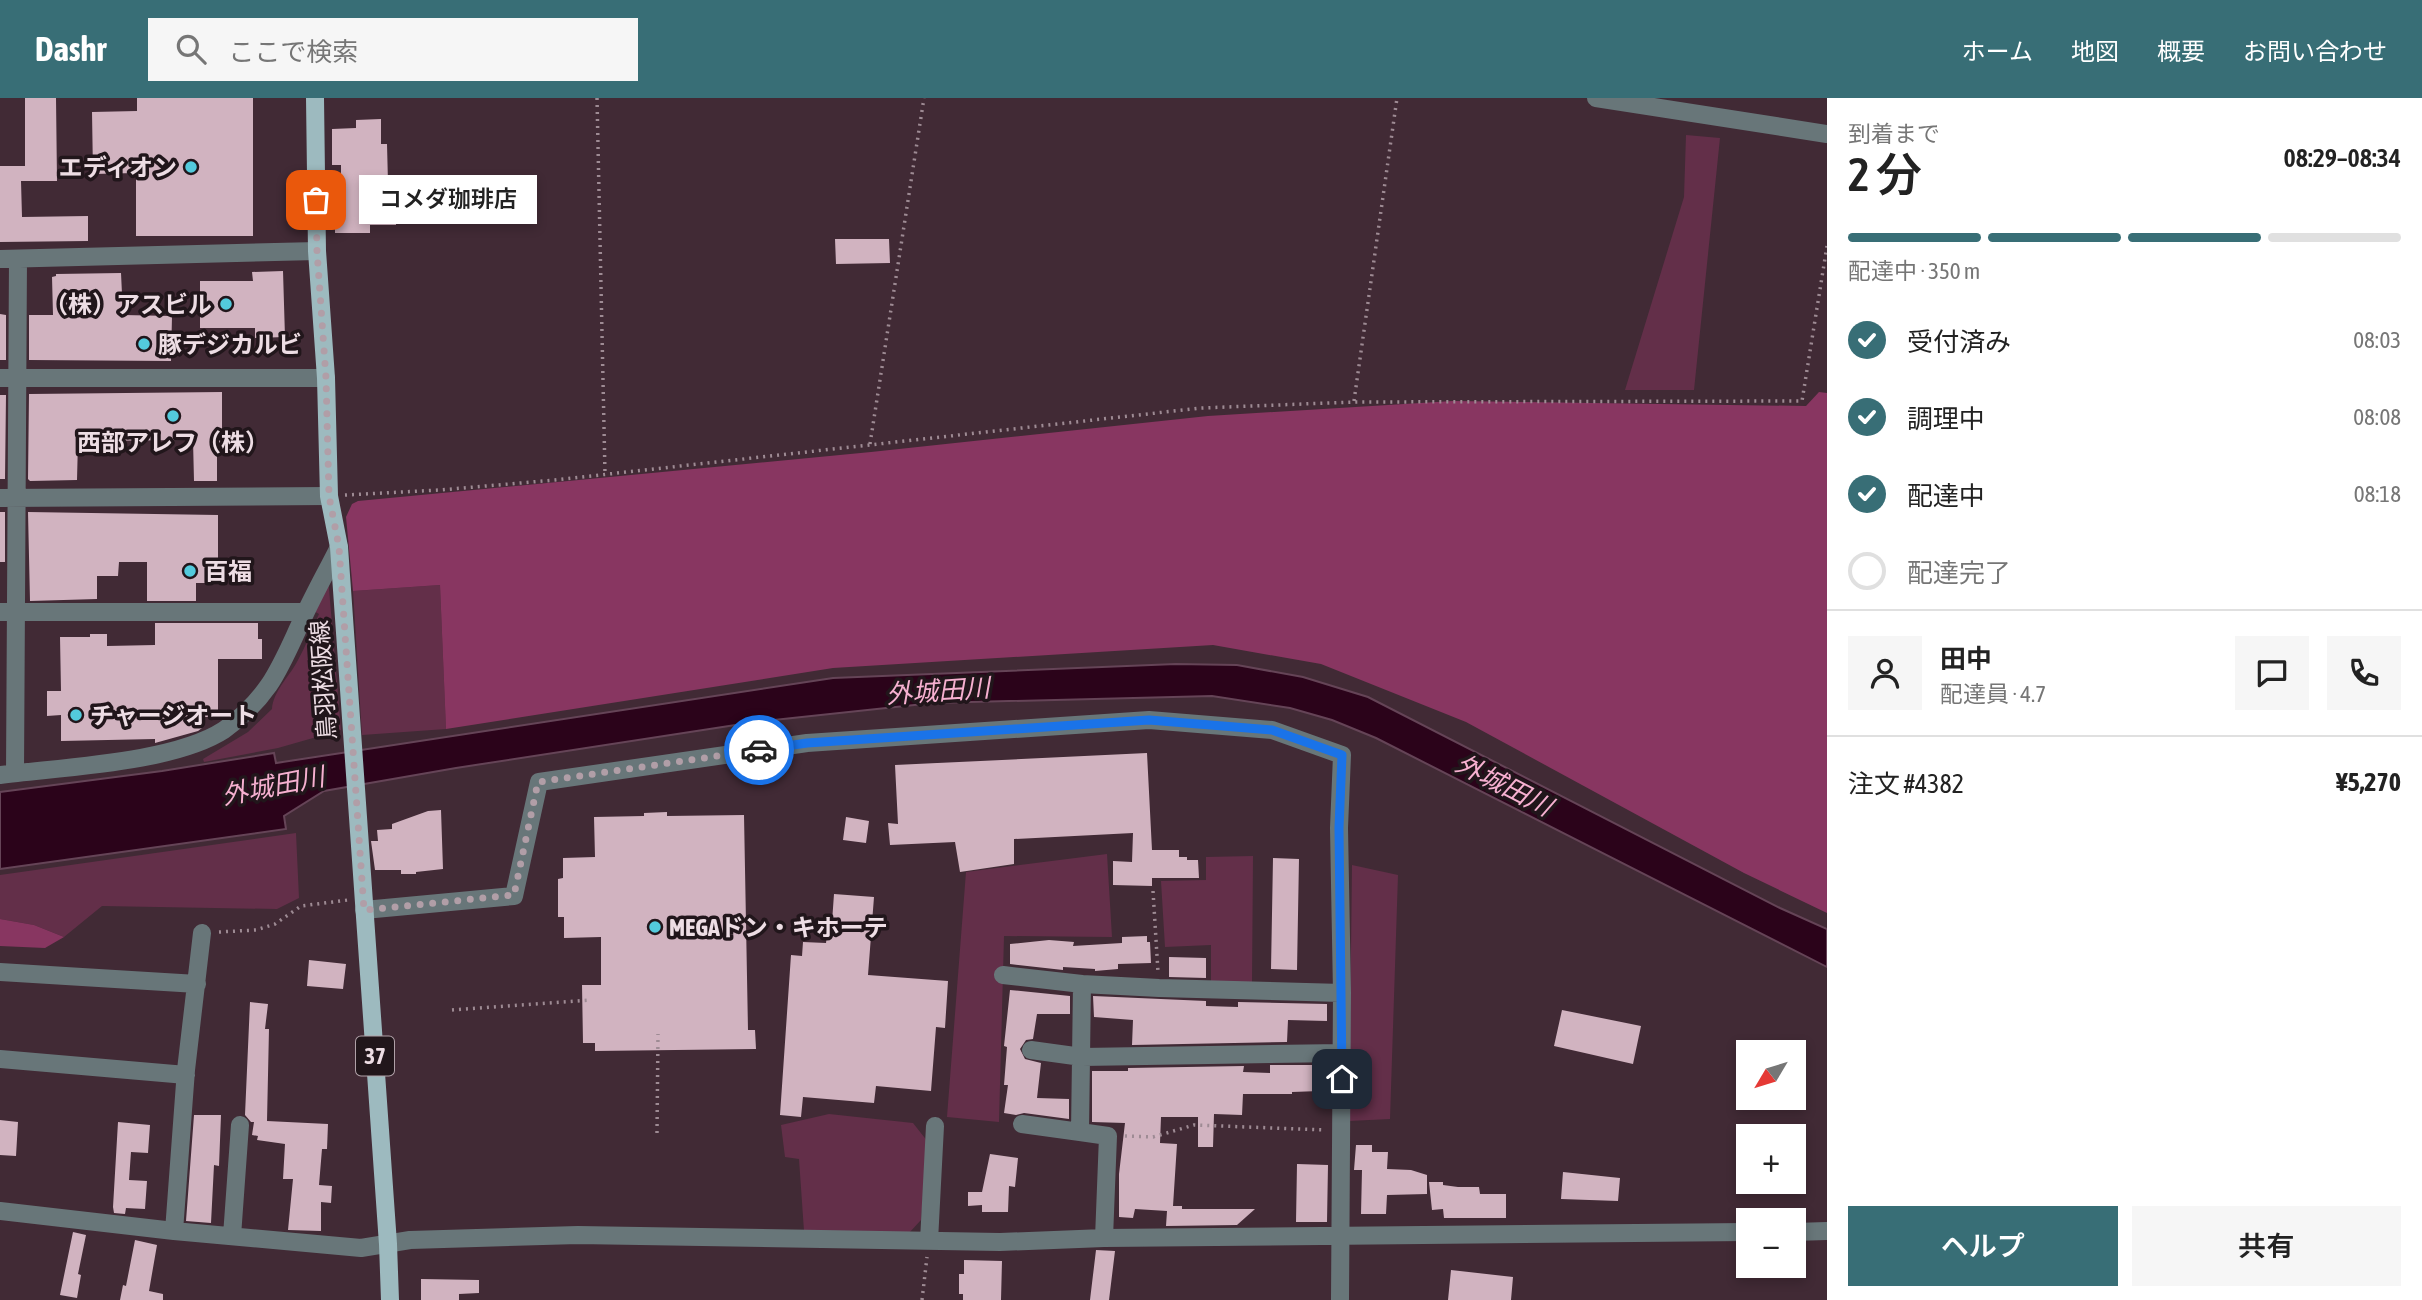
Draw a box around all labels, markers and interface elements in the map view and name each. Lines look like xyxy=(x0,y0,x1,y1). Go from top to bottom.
search box xyxy=(148,18,638,81)
text: Dashr xyxy=(35,30,106,68)
icon: search xyxy=(172,30,210,68)
text: ここで検索 xyxy=(228,37,358,67)
text: ホーム xyxy=(1962,38,2033,65)
text: 地図 xyxy=(2071,38,2119,65)
text: 概要 xyxy=(2157,38,2205,65)
text: お問い合わせ xyxy=(2243,38,2387,65)
text: 到着まで xyxy=(1848,121,1940,147)
text: 08:29–08:34 xyxy=(2284,143,2401,173)
text: 2 分 xyxy=(1848,148,1922,201)
place label: エディオン xyxy=(59,154,177,181)
marker: エディオン xyxy=(183,159,199,175)
pin xyxy=(286,170,346,230)
callout: コメダ珈琲店 xyxy=(358,176,536,224)
icon: bag xyxy=(297,181,335,219)
text: コメダ珈琲店 xyxy=(379,186,517,212)
text: 配達中 · 350 m xyxy=(1848,258,1980,284)
place label: （株）アスビル xyxy=(44,291,212,318)
marker: （株）アスビル xyxy=(218,296,234,312)
icon: check xyxy=(1848,321,1886,359)
text: 受付済み xyxy=(1907,327,2011,357)
text: 08:03 xyxy=(2353,327,2401,353)
place label: 豚デジカルビ xyxy=(158,331,302,358)
marker: 豚デジカルビ xyxy=(136,336,152,352)
icon: check xyxy=(1848,398,1886,436)
text: 調理中 xyxy=(1907,404,1985,434)
text: 08:08 xyxy=(2353,404,2401,430)
marker: 西部アレフ（株） xyxy=(165,408,181,424)
place label: 西部アレフ（株） xyxy=(77,429,269,456)
icon: check xyxy=(1848,475,1886,513)
text: 配達中 xyxy=(1907,481,1985,511)
text: 08:18 xyxy=(2354,481,2401,507)
place label: 百福 xyxy=(204,558,252,585)
text: 配達完了 xyxy=(1907,558,2011,588)
marker: 百福 xyxy=(182,563,198,579)
street label: 鳥羽松阪線 xyxy=(305,619,341,741)
button: person xyxy=(1848,636,1922,710)
button: chat xyxy=(2235,636,2309,710)
button: phone xyxy=(2327,636,2401,710)
text: 田中 xyxy=(1940,644,1992,674)
water label: 外城田川 xyxy=(885,672,994,710)
text: 配達員 · 4.7 xyxy=(1940,681,2046,707)
place label: チャージオート xyxy=(90,702,257,729)
marker: チャージオート xyxy=(68,707,84,723)
courier xyxy=(724,715,794,785)
icon: car xyxy=(740,731,778,769)
water label: 外城田川 xyxy=(1451,748,1560,823)
water label: 外城田川 xyxy=(219,761,330,811)
text: ¥5,270 xyxy=(2336,767,2401,797)
text: 注文 #4382 xyxy=(1848,769,1964,799)
place label: MEGAドン・キホーテ xyxy=(669,914,888,941)
marker: MEGAドン・キホーテ xyxy=(647,919,663,935)
road number: 37 xyxy=(356,1037,394,1076)
north arrow xyxy=(1736,1040,1806,1110)
map controls xyxy=(1736,1040,1806,1278)
pin xyxy=(1312,1049,1372,1109)
icon: home xyxy=(1323,1060,1361,1098)
button: + xyxy=(1736,1124,1806,1194)
button: ヘルプ xyxy=(1848,1206,2118,1286)
button: 共有 xyxy=(2132,1206,2401,1286)
button: − xyxy=(1736,1208,1806,1278)

